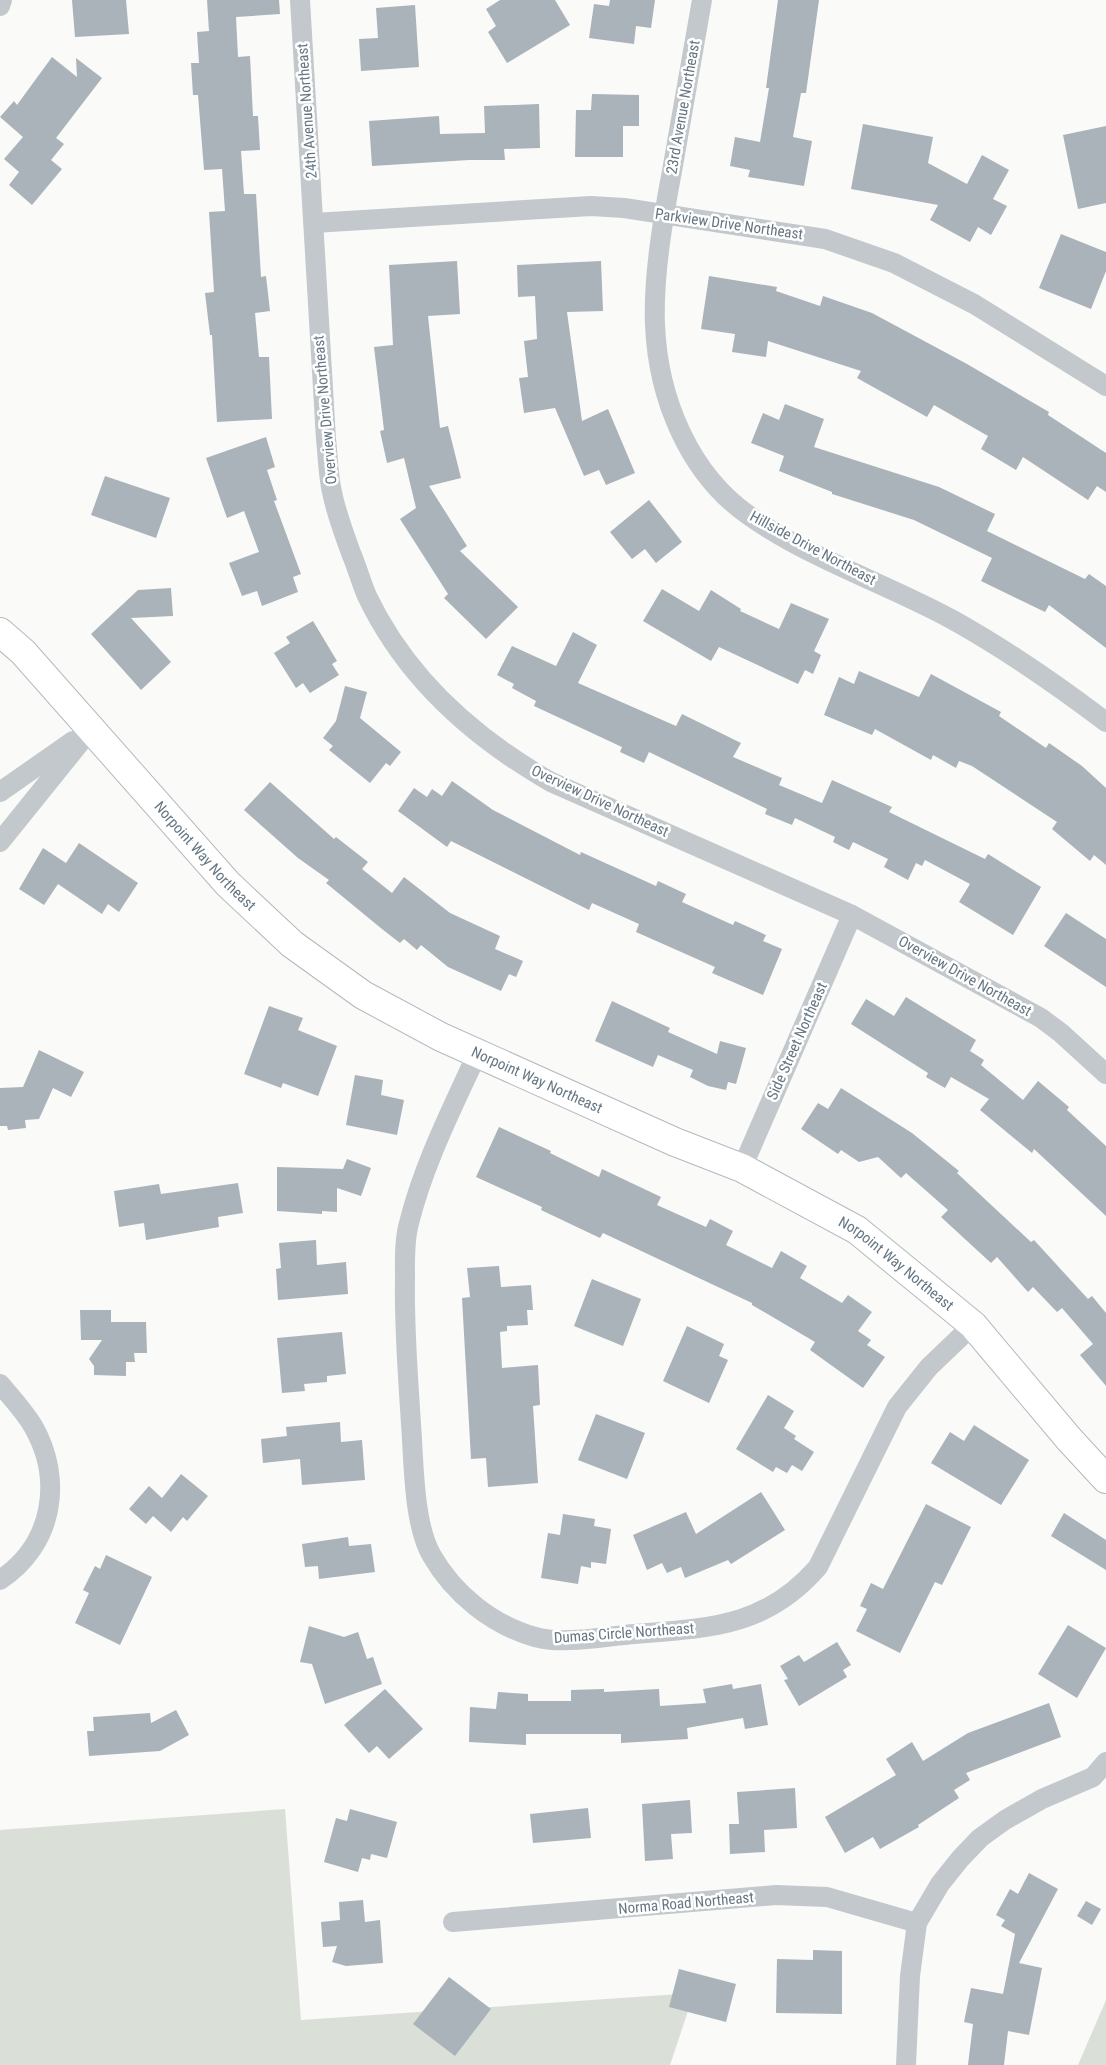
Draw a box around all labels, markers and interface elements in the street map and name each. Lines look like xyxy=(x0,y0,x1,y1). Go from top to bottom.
street label: 23rd Avenue Northeast xyxy=(662,39,704,175)
street label: 24th Avenue Northeast xyxy=(293,43,321,179)
street label: Parkview Drive Northeast xyxy=(654,205,804,243)
street label: Overview Drive Northeast xyxy=(310,335,340,485)
street label: Hillside Drive Northeast xyxy=(747,507,879,589)
street label: Overview Drive Northeast xyxy=(528,761,672,841)
street label: Norpoint Way Northeast xyxy=(150,798,260,914)
street label: Overview Drive Northeast xyxy=(895,932,1035,1020)
street label: Side Street Northeast xyxy=(763,979,831,1103)
street label: Norpoint Way Northeast xyxy=(469,1043,605,1117)
street label: Norpoint Way Northeast xyxy=(835,1213,957,1314)
street label: Dumas Circle Northeast xyxy=(553,1619,695,1647)
street label: Norma Road Northeast xyxy=(618,1888,754,1918)

